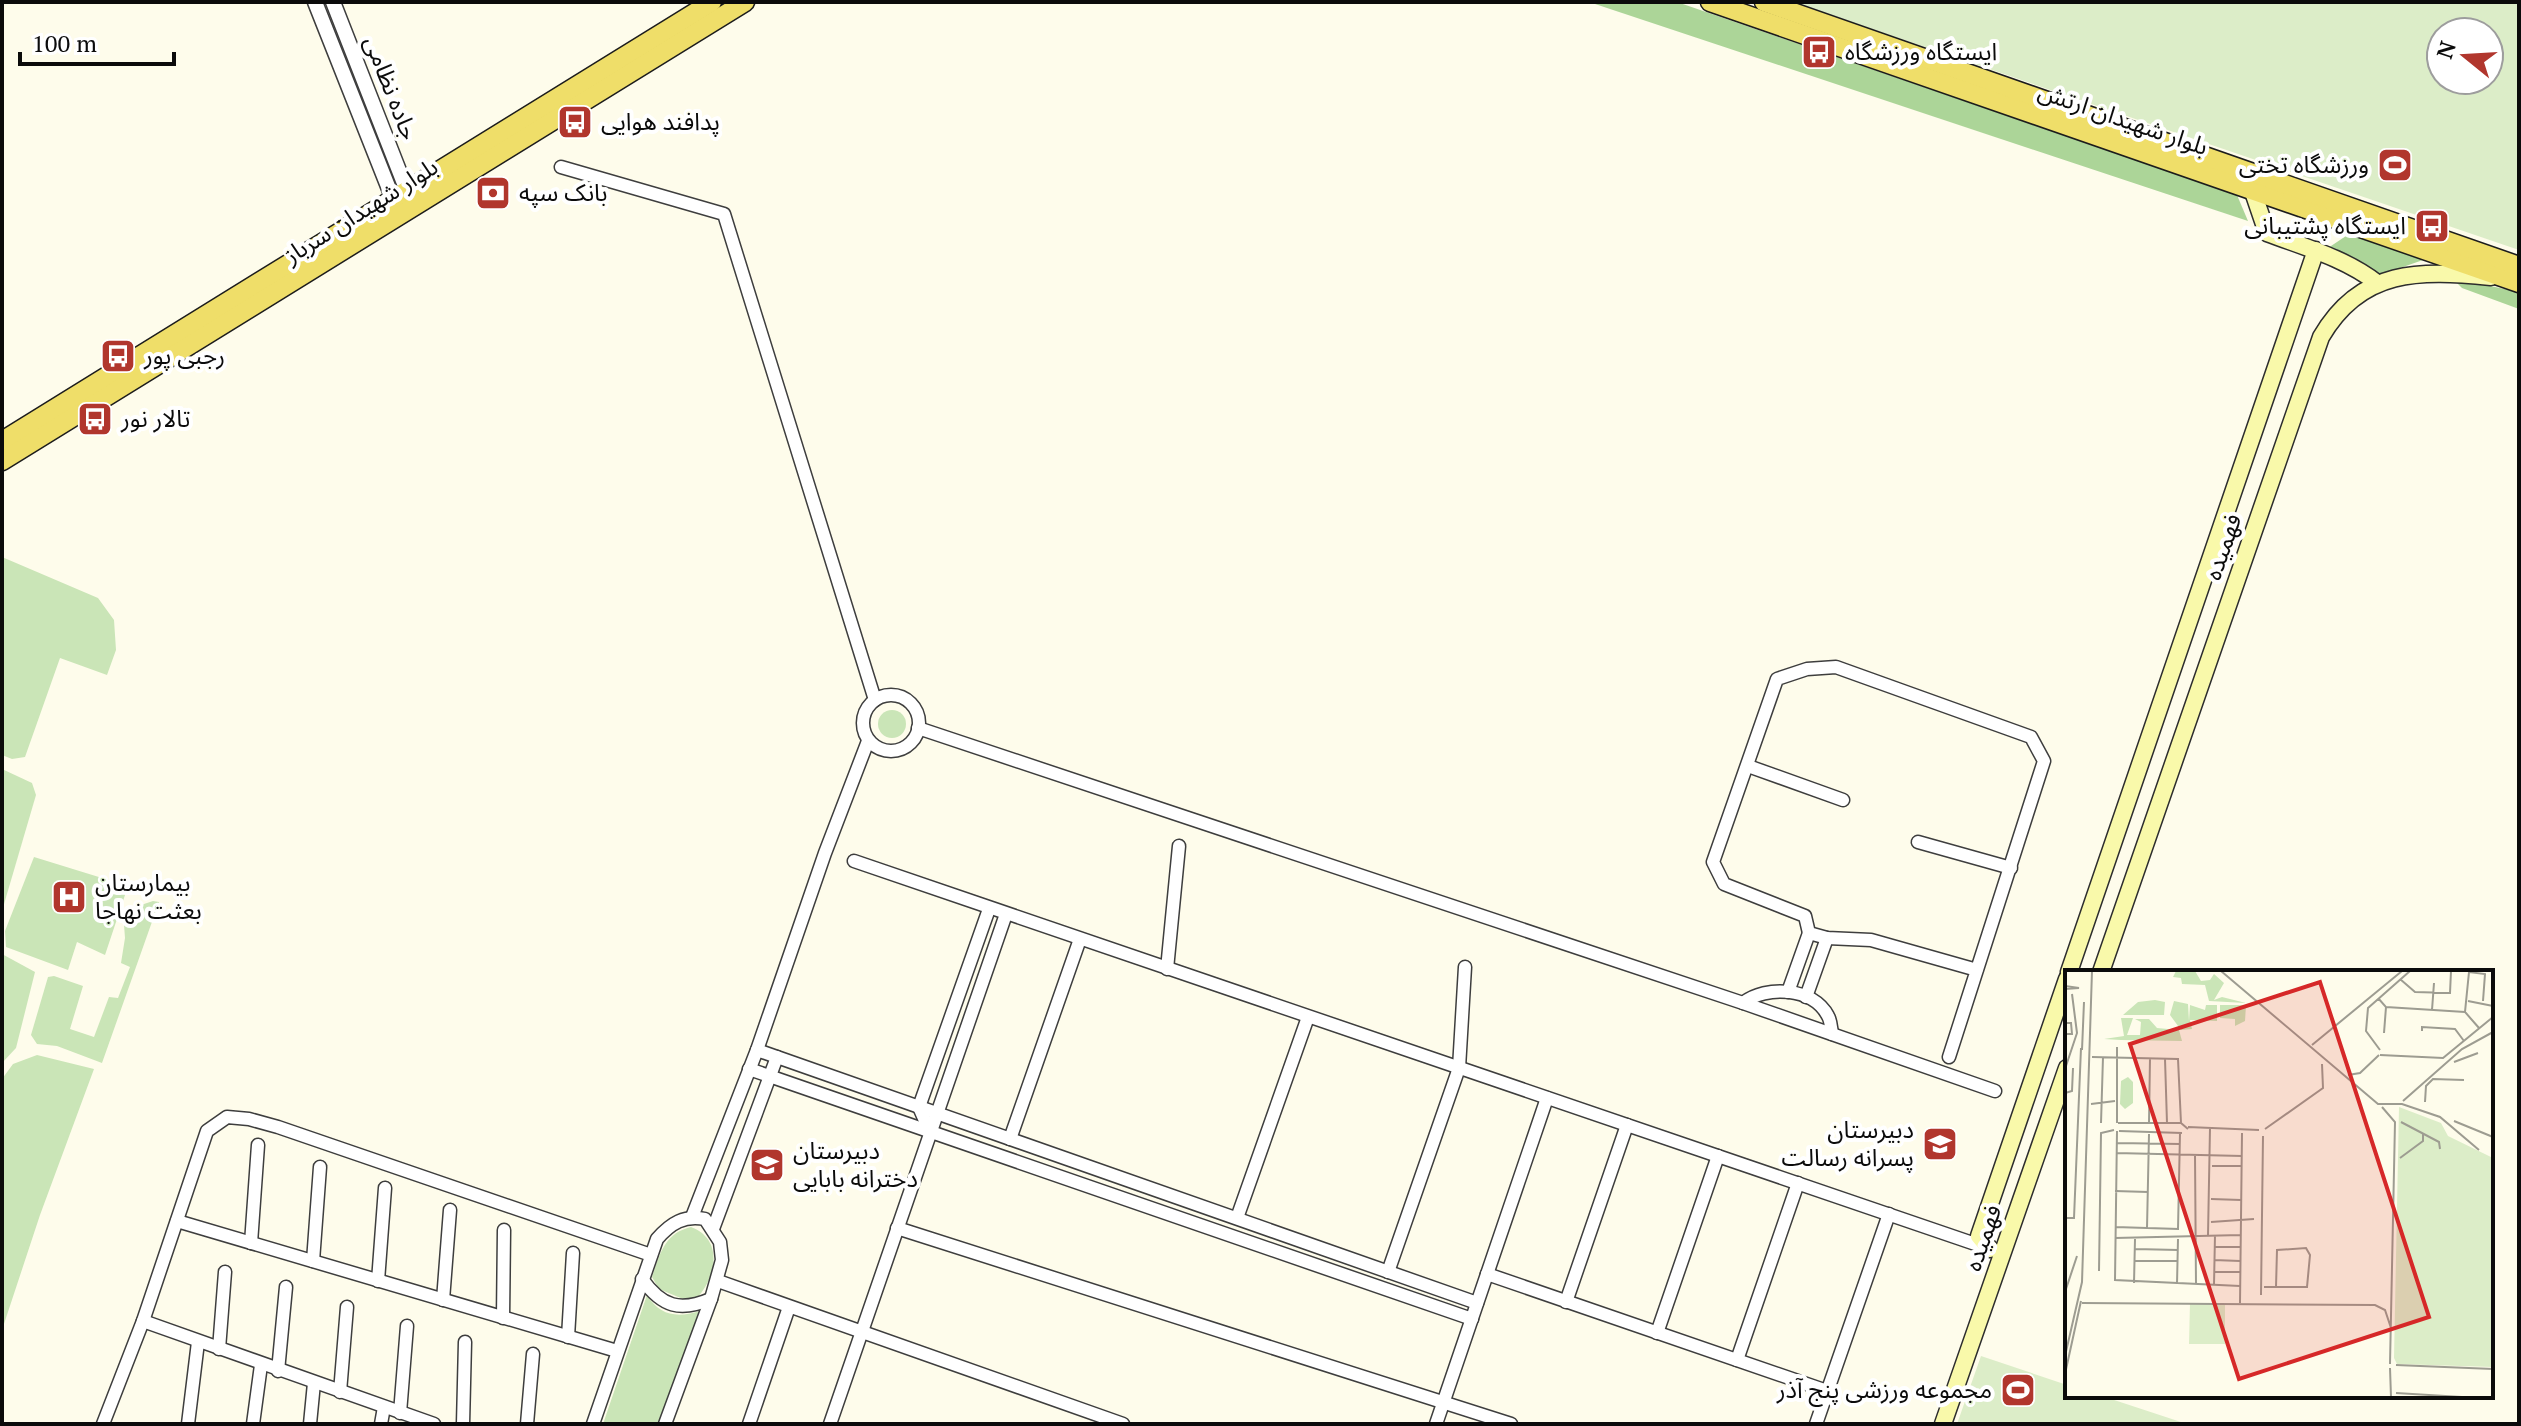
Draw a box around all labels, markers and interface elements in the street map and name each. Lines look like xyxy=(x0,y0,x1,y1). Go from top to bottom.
scale bar xyxy=(20,16,174,66)
north arrow xyxy=(2425,16,2505,96)
text: 100 m xyxy=(32,27,97,59)
street label: جاده نظامی xyxy=(357,31,426,144)
bus stop icon: ایستگاه ورزشگاه xyxy=(1800,33,1838,71)
place label: ایستگاه ورزشگاه xyxy=(1845,35,1997,67)
text: N xyxy=(2429,37,2462,62)
street label: بلوار شهیدان ارتش xyxy=(2034,74,2212,162)
bus stop icon: پدافند هوایی xyxy=(556,103,594,141)
place label: پدافند هوایی xyxy=(601,105,720,137)
sports icon: ورزشگاه تختی xyxy=(2376,146,2414,184)
place label: ورزشگاه تختی xyxy=(2239,148,2369,180)
street label: بلوار شهیدان سرباز xyxy=(277,150,444,271)
bank icon: بانک سپه xyxy=(474,174,512,212)
place label: بانک سپه xyxy=(519,176,608,208)
bus stop icon: ایستگاه پشتیبانی xyxy=(2413,207,2451,245)
place label: ایستگاه پشتیبانی xyxy=(2244,209,2406,241)
bus stop icon: رجبی پور xyxy=(99,337,137,375)
place label: رجبی پور xyxy=(143,339,225,371)
bus stop icon: تالار نور xyxy=(76,400,114,438)
place label: تالار نور xyxy=(120,402,190,434)
street label: فهمیده xyxy=(2196,509,2248,584)
place label: بیمارستان بعثت نهاجا xyxy=(95,866,202,926)
hospital icon: بیمارستان بعثت نهاجا xyxy=(50,878,88,916)
inset map xyxy=(2065,970,2493,1398)
place label: دبیرستان پسرانه رسالت xyxy=(1781,1113,1914,1173)
school or university icon: دبیرستان پسرانه رسالت xyxy=(1921,1125,1959,1163)
place label: دبیرستان دخترانه بابایی xyxy=(793,1134,918,1194)
school or university icon: دبیرستان دخترانه بابایی xyxy=(748,1146,786,1184)
street label: فهمیده xyxy=(1956,1200,2008,1275)
sports icon: مجموعه ورزشی پنج آذر xyxy=(1999,1371,2037,1409)
place label: مجموعه ورزشی پنج آذر xyxy=(1776,1373,1992,1407)

